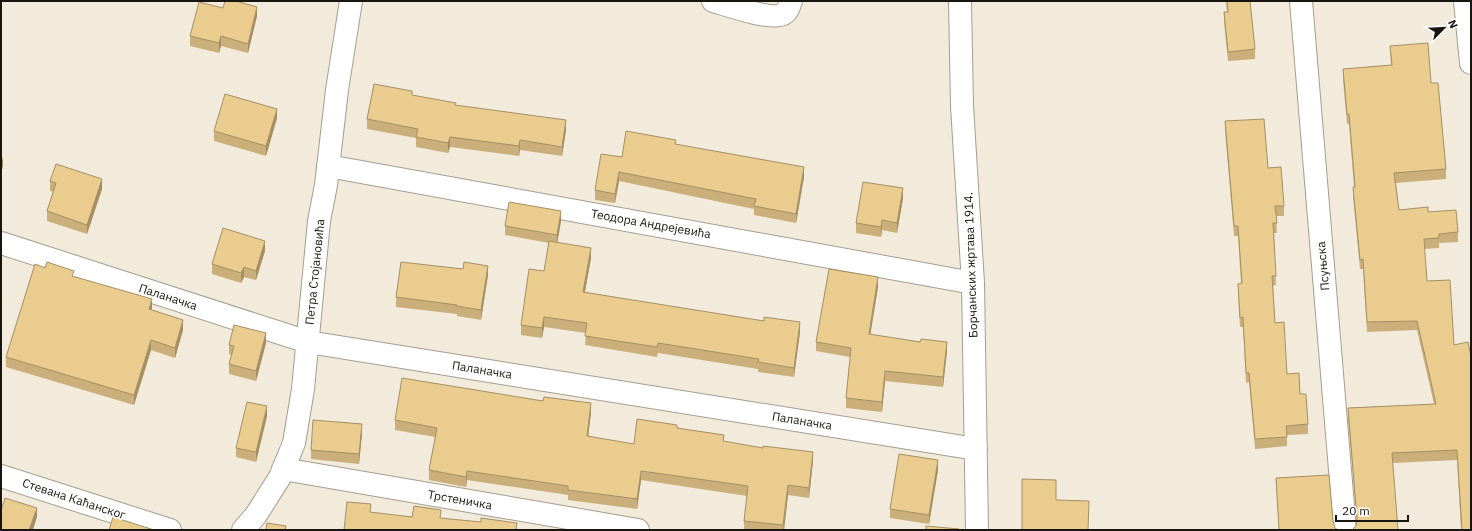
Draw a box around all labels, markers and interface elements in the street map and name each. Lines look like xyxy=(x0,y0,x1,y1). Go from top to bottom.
north arrow xyxy=(1424,8,1464,48)
text: N xyxy=(1445,17,1461,30)
street label: Борчанских жртава 1914. xyxy=(960,192,981,338)
street label: Теодора Андрејевића xyxy=(590,206,713,242)
street label: Петра Стојановића xyxy=(301,218,328,326)
street label: Псуњска xyxy=(1313,240,1332,291)
street label: Паланачка xyxy=(137,280,200,313)
street label: Паланачка xyxy=(451,357,514,382)
street label: Паланачка xyxy=(771,408,834,433)
street label: Стевана Каћанског xyxy=(21,475,128,522)
street label: Трстеничка xyxy=(427,486,494,513)
scale bar xyxy=(1336,497,1408,523)
text: 20 m xyxy=(1342,503,1370,518)

